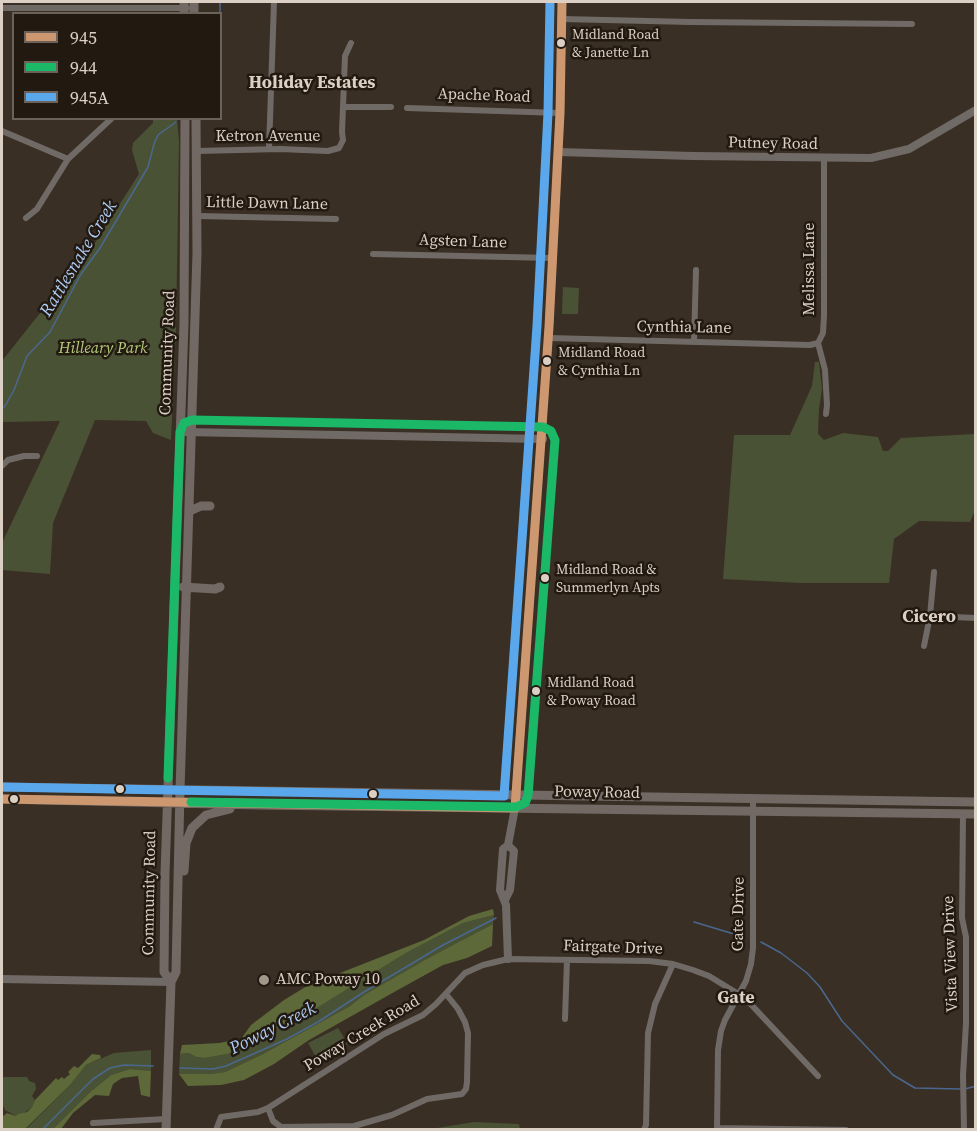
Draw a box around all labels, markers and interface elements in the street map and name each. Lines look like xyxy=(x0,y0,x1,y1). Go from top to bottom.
legend xyxy=(12,12,222,120)
text: 945 xyxy=(70,25,97,50)
place label: Midland Road & Janette Ln xyxy=(572,27,659,60)
marker: Midland Road & Janette Ln xyxy=(555,37,567,49)
text: 944 xyxy=(70,55,97,80)
district label: Holiday Estates xyxy=(249,72,375,94)
text: 945A xyxy=(70,85,109,110)
street label: Apache Road xyxy=(437,85,531,107)
street label: Ketron Avenue xyxy=(215,127,321,147)
street label: Putney Road xyxy=(728,134,818,154)
street label: Little Dawn Lane xyxy=(206,193,328,215)
water label: Rattlesnake Creek xyxy=(36,197,122,321)
street label: Melissa Lane xyxy=(800,223,820,315)
street label: Agsten Lane xyxy=(419,231,507,253)
street label: Community Road xyxy=(156,290,180,416)
street label: Cynthia Lane xyxy=(636,318,732,338)
park label: Hilleary Park xyxy=(58,339,148,359)
place label: Midland Road & Cynthia Ln xyxy=(558,345,645,378)
marker: Midland Road & Cynthia Ln xyxy=(541,355,553,367)
place label: Midland Road & Summerlyn Apts xyxy=(556,562,660,594)
marker: Midland Road & Summerlyn Apts xyxy=(539,572,551,584)
district label: Cicero xyxy=(902,606,956,628)
place label: Midland Road & Poway Road xyxy=(547,675,636,708)
marker: Midland Road & Poway Road xyxy=(530,685,542,697)
unlabelled marker xyxy=(114,783,126,795)
street label: Poway Road xyxy=(554,783,640,803)
unlabelled marker xyxy=(367,788,379,800)
unlabelled marker xyxy=(8,793,20,805)
street label: Community Road xyxy=(139,830,161,956)
street label: Gate Drive xyxy=(729,876,749,952)
street label: Vista View Drive xyxy=(939,895,963,1013)
street label: Fairgate Drive xyxy=(563,937,663,959)
place label: AMC Poway 10 xyxy=(276,970,380,990)
marker: AMC Poway 10 xyxy=(257,973,271,987)
district label: Gate xyxy=(717,987,755,1009)
street label: Poway Creek Road xyxy=(301,992,423,1076)
water label: Poway Creek xyxy=(226,998,320,1060)

